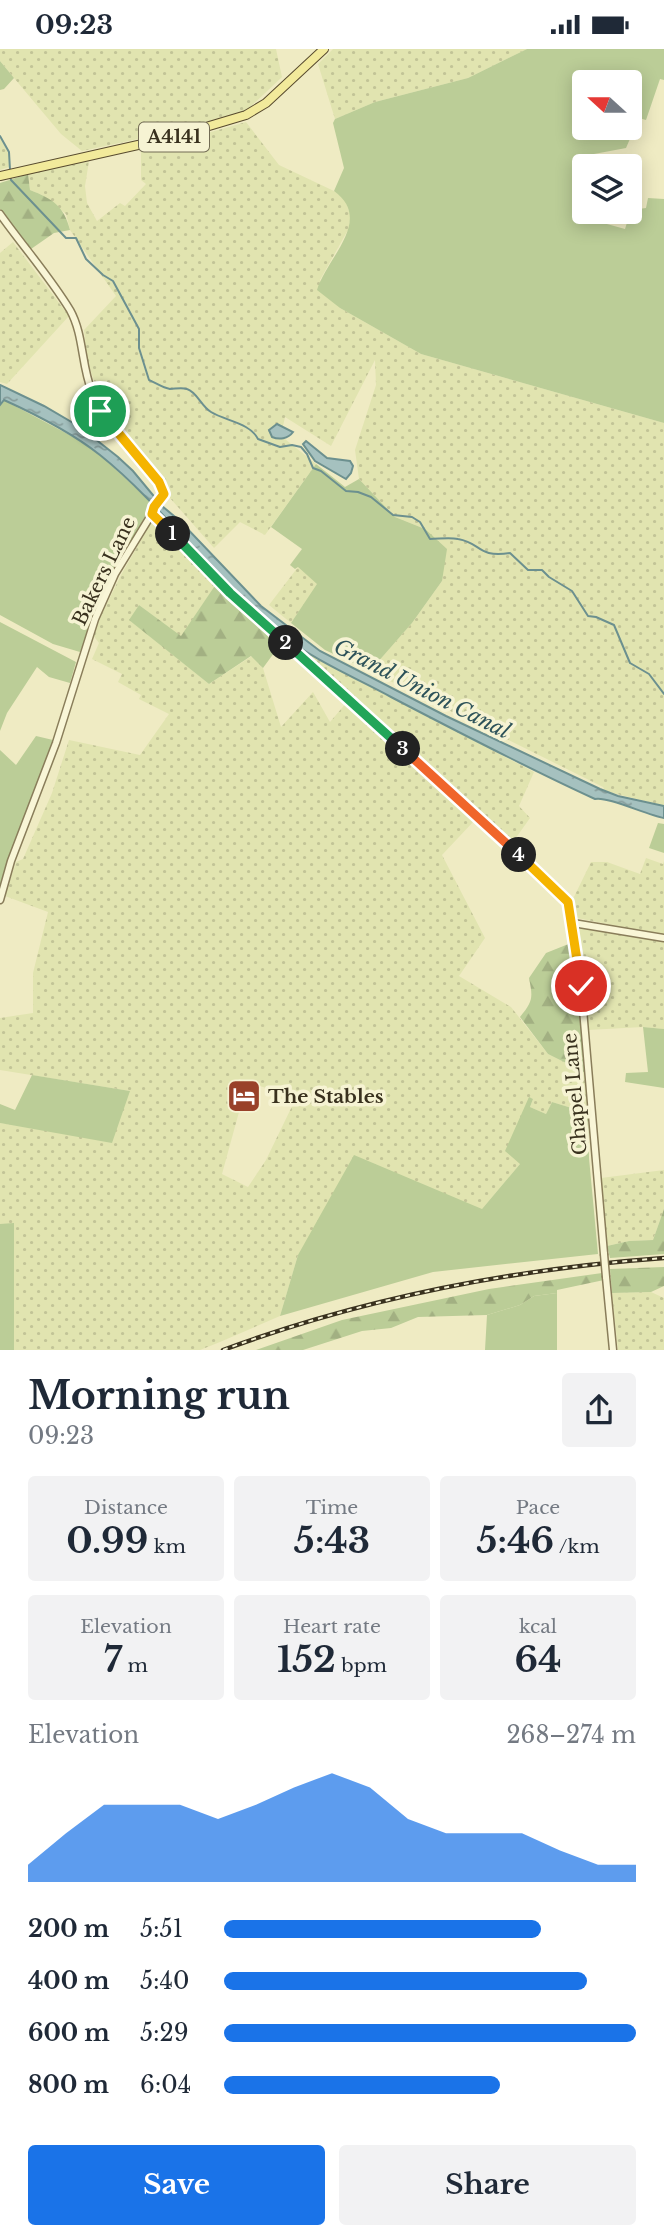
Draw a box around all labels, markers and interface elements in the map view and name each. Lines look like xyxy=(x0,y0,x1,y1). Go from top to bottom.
text: 09:23 xyxy=(35,9,113,41)
north arrow xyxy=(572,70,642,140)
map controls xyxy=(572,70,642,224)
road number: A4141 xyxy=(139,123,209,151)
button: layers xyxy=(572,154,642,224)
pin xyxy=(70,381,130,441)
icon: arrive xyxy=(81,392,119,430)
street label: Bakers Lane xyxy=(68,513,140,629)
pin: 1 xyxy=(156,517,190,552)
text: 1 xyxy=(168,522,177,545)
pin: 2 xyxy=(268,625,304,661)
text: 2 xyxy=(279,631,292,654)
water label: Grand Union Canal xyxy=(330,633,515,745)
pin: 3 xyxy=(386,731,420,767)
text: 3 xyxy=(396,737,409,760)
pin: 4 xyxy=(502,837,536,873)
text: 4 xyxy=(512,843,525,866)
pin xyxy=(551,956,611,1016)
icon: check xyxy=(562,967,600,1005)
street label: Chapel Lane xyxy=(558,1032,592,1156)
hotel icon: The Stables xyxy=(225,1077,263,1115)
place label: The Stables xyxy=(268,1085,384,1108)
text: Morning run xyxy=(28,1372,290,1419)
button: share xyxy=(562,1373,636,1447)
text: 09:23 xyxy=(28,1422,94,1450)
text: Distance xyxy=(84,1496,168,1519)
text: Time xyxy=(306,1496,358,1519)
text: Pace xyxy=(516,1496,560,1519)
text: 0.99 xyxy=(66,1519,148,1562)
text: 5:43 xyxy=(294,1519,370,1562)
text: 5:46 xyxy=(476,1519,554,1562)
text: km xyxy=(148,1535,186,1558)
text: /km xyxy=(554,1535,600,1558)
text: Elevation xyxy=(80,1615,172,1638)
text: Heart rate xyxy=(283,1615,381,1638)
text: kcal xyxy=(519,1615,557,1638)
text: 7 xyxy=(104,1638,122,1681)
text: 152 xyxy=(277,1638,336,1681)
text: 64 xyxy=(515,1638,561,1681)
text: m xyxy=(122,1654,148,1677)
text: bpm xyxy=(336,1654,387,1677)
text: Elevation xyxy=(28,1721,139,1749)
text: 268–274 m xyxy=(506,1721,636,1749)
text: 200 m xyxy=(28,1915,109,1943)
text: 5:51 xyxy=(140,1915,183,1943)
text: 400 m xyxy=(28,1967,110,1995)
text: 5:40 xyxy=(140,1967,190,1995)
text: 600 m xyxy=(28,2019,110,2047)
text: 5:29 xyxy=(140,2019,189,2047)
text: 800 m xyxy=(28,2071,109,2099)
text: 6:04 xyxy=(140,2071,191,2099)
button: Save xyxy=(28,2145,325,2225)
button: Share xyxy=(339,2145,636,2225)

